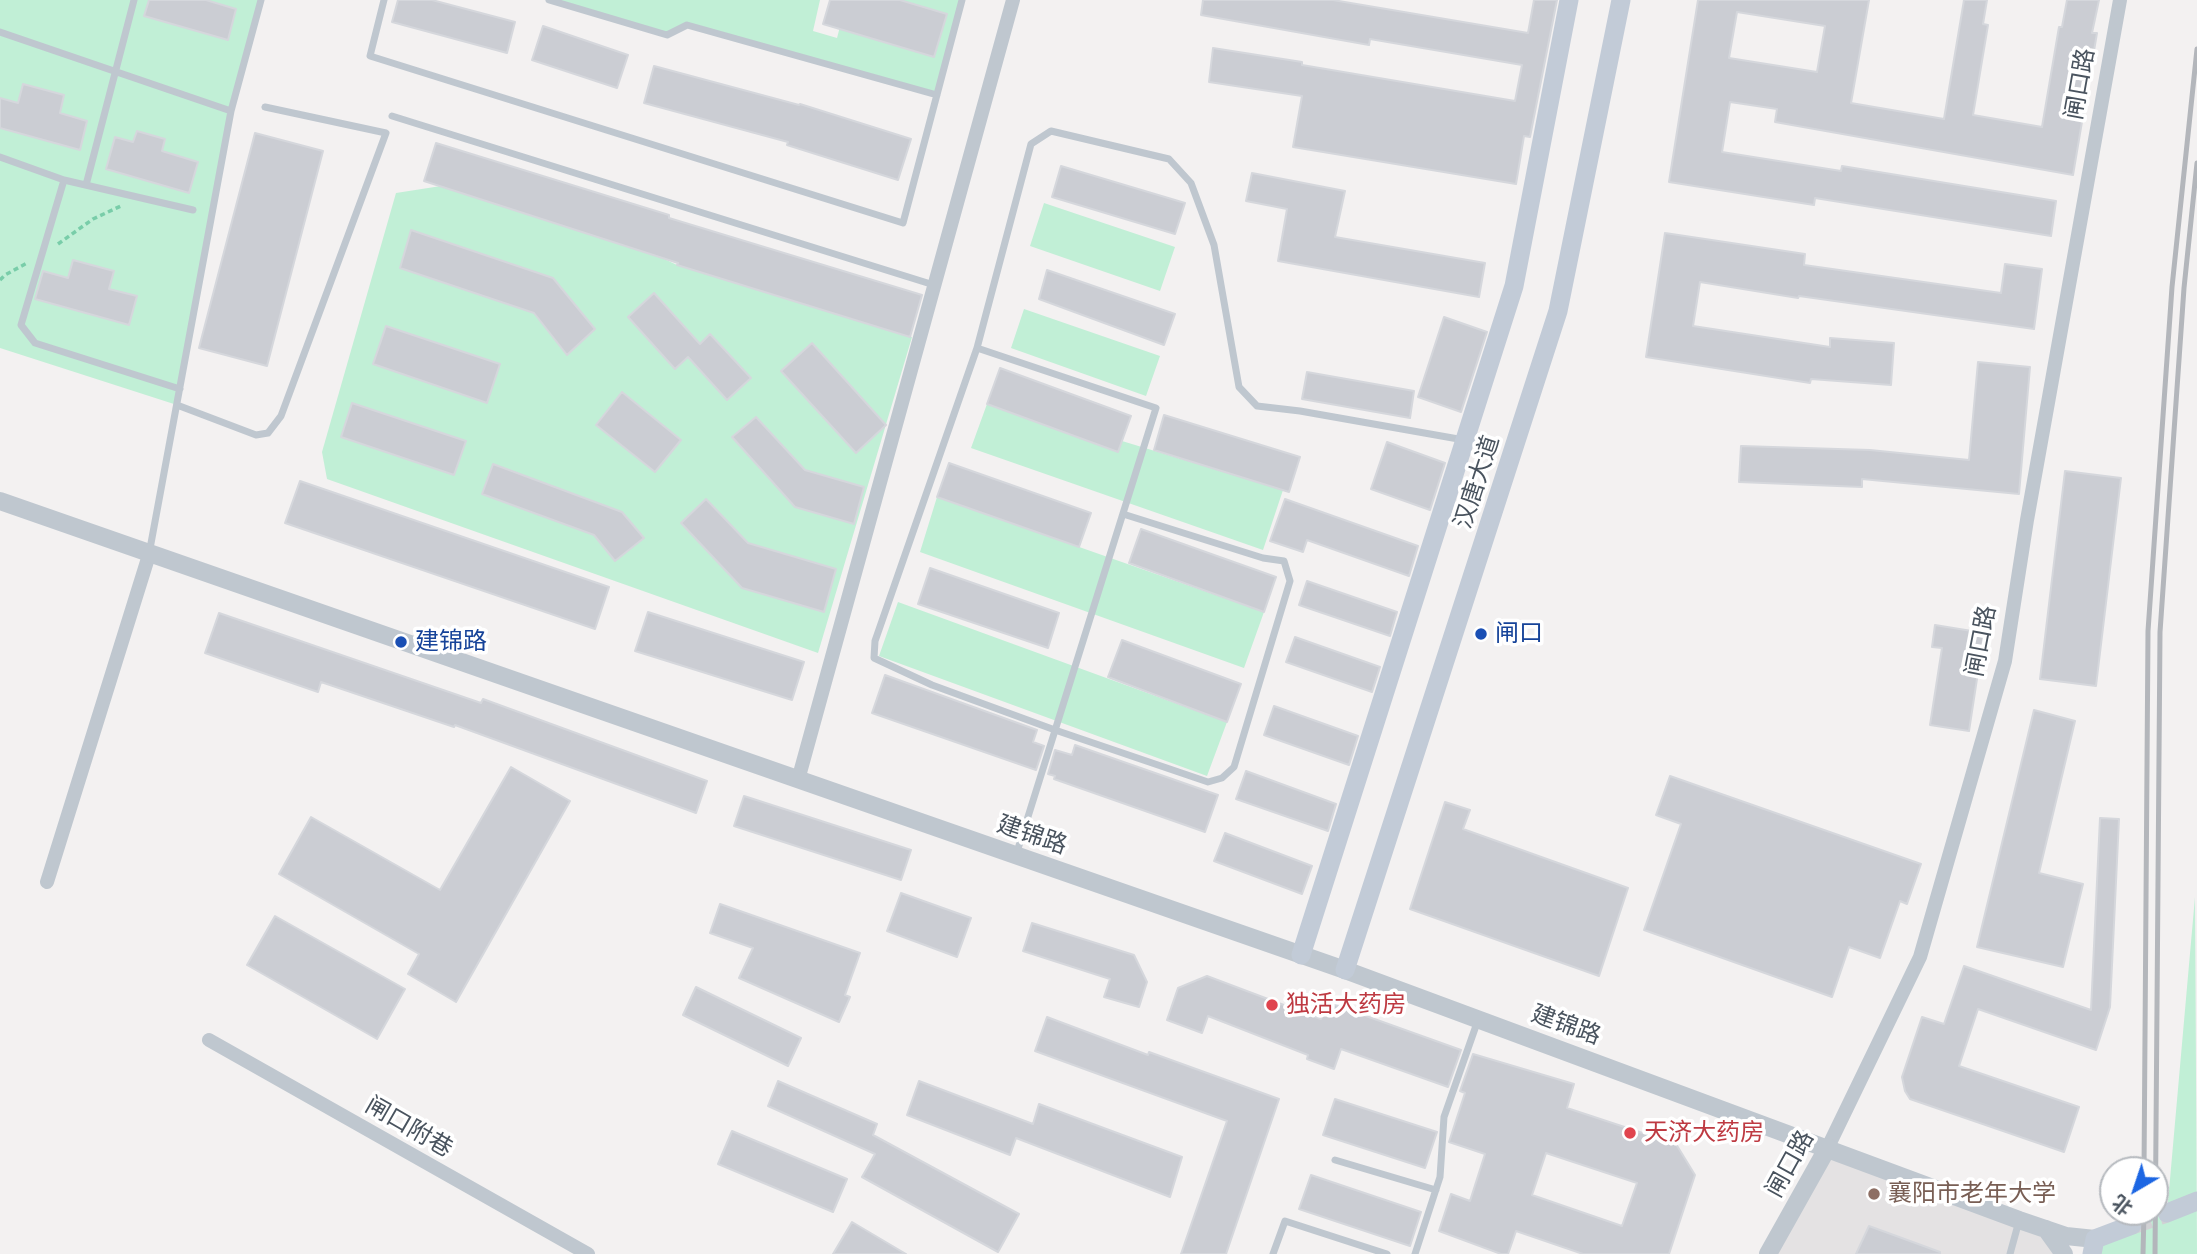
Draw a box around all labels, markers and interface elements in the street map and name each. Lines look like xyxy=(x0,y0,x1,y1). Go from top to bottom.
street label: 闸口路 xyxy=(2060,46,2100,122)
street label: 汉唐大道 xyxy=(1448,432,1506,532)
street label: 闸口路 xyxy=(1960,603,2002,679)
place label: 闸口 xyxy=(1495,620,1543,648)
marker: 闸口 xyxy=(1473,626,1489,642)
place label: 建锦路 xyxy=(415,628,487,656)
marker: 建锦路 xyxy=(393,634,409,650)
street label: 建锦路 xyxy=(993,810,1071,860)
place label: 独活大药房 xyxy=(1286,991,1406,1019)
marker: 独活大药房 xyxy=(1264,997,1280,1013)
street label: 建锦路 xyxy=(1527,999,1605,1051)
street label: 闸口附巷 xyxy=(360,1091,458,1163)
place label: 天济大药房 xyxy=(1644,1119,1764,1147)
marker: 天济大药房 xyxy=(1622,1125,1638,1141)
street label: 闸口路 xyxy=(1760,1126,1820,1202)
north arrow xyxy=(2099,1156,2169,1226)
place label: 襄阳市老年大学 xyxy=(1888,1180,2056,1208)
marker: 襄阳市老年大学 xyxy=(1866,1186,1882,1202)
text: 北 xyxy=(2108,1191,2136,1220)

